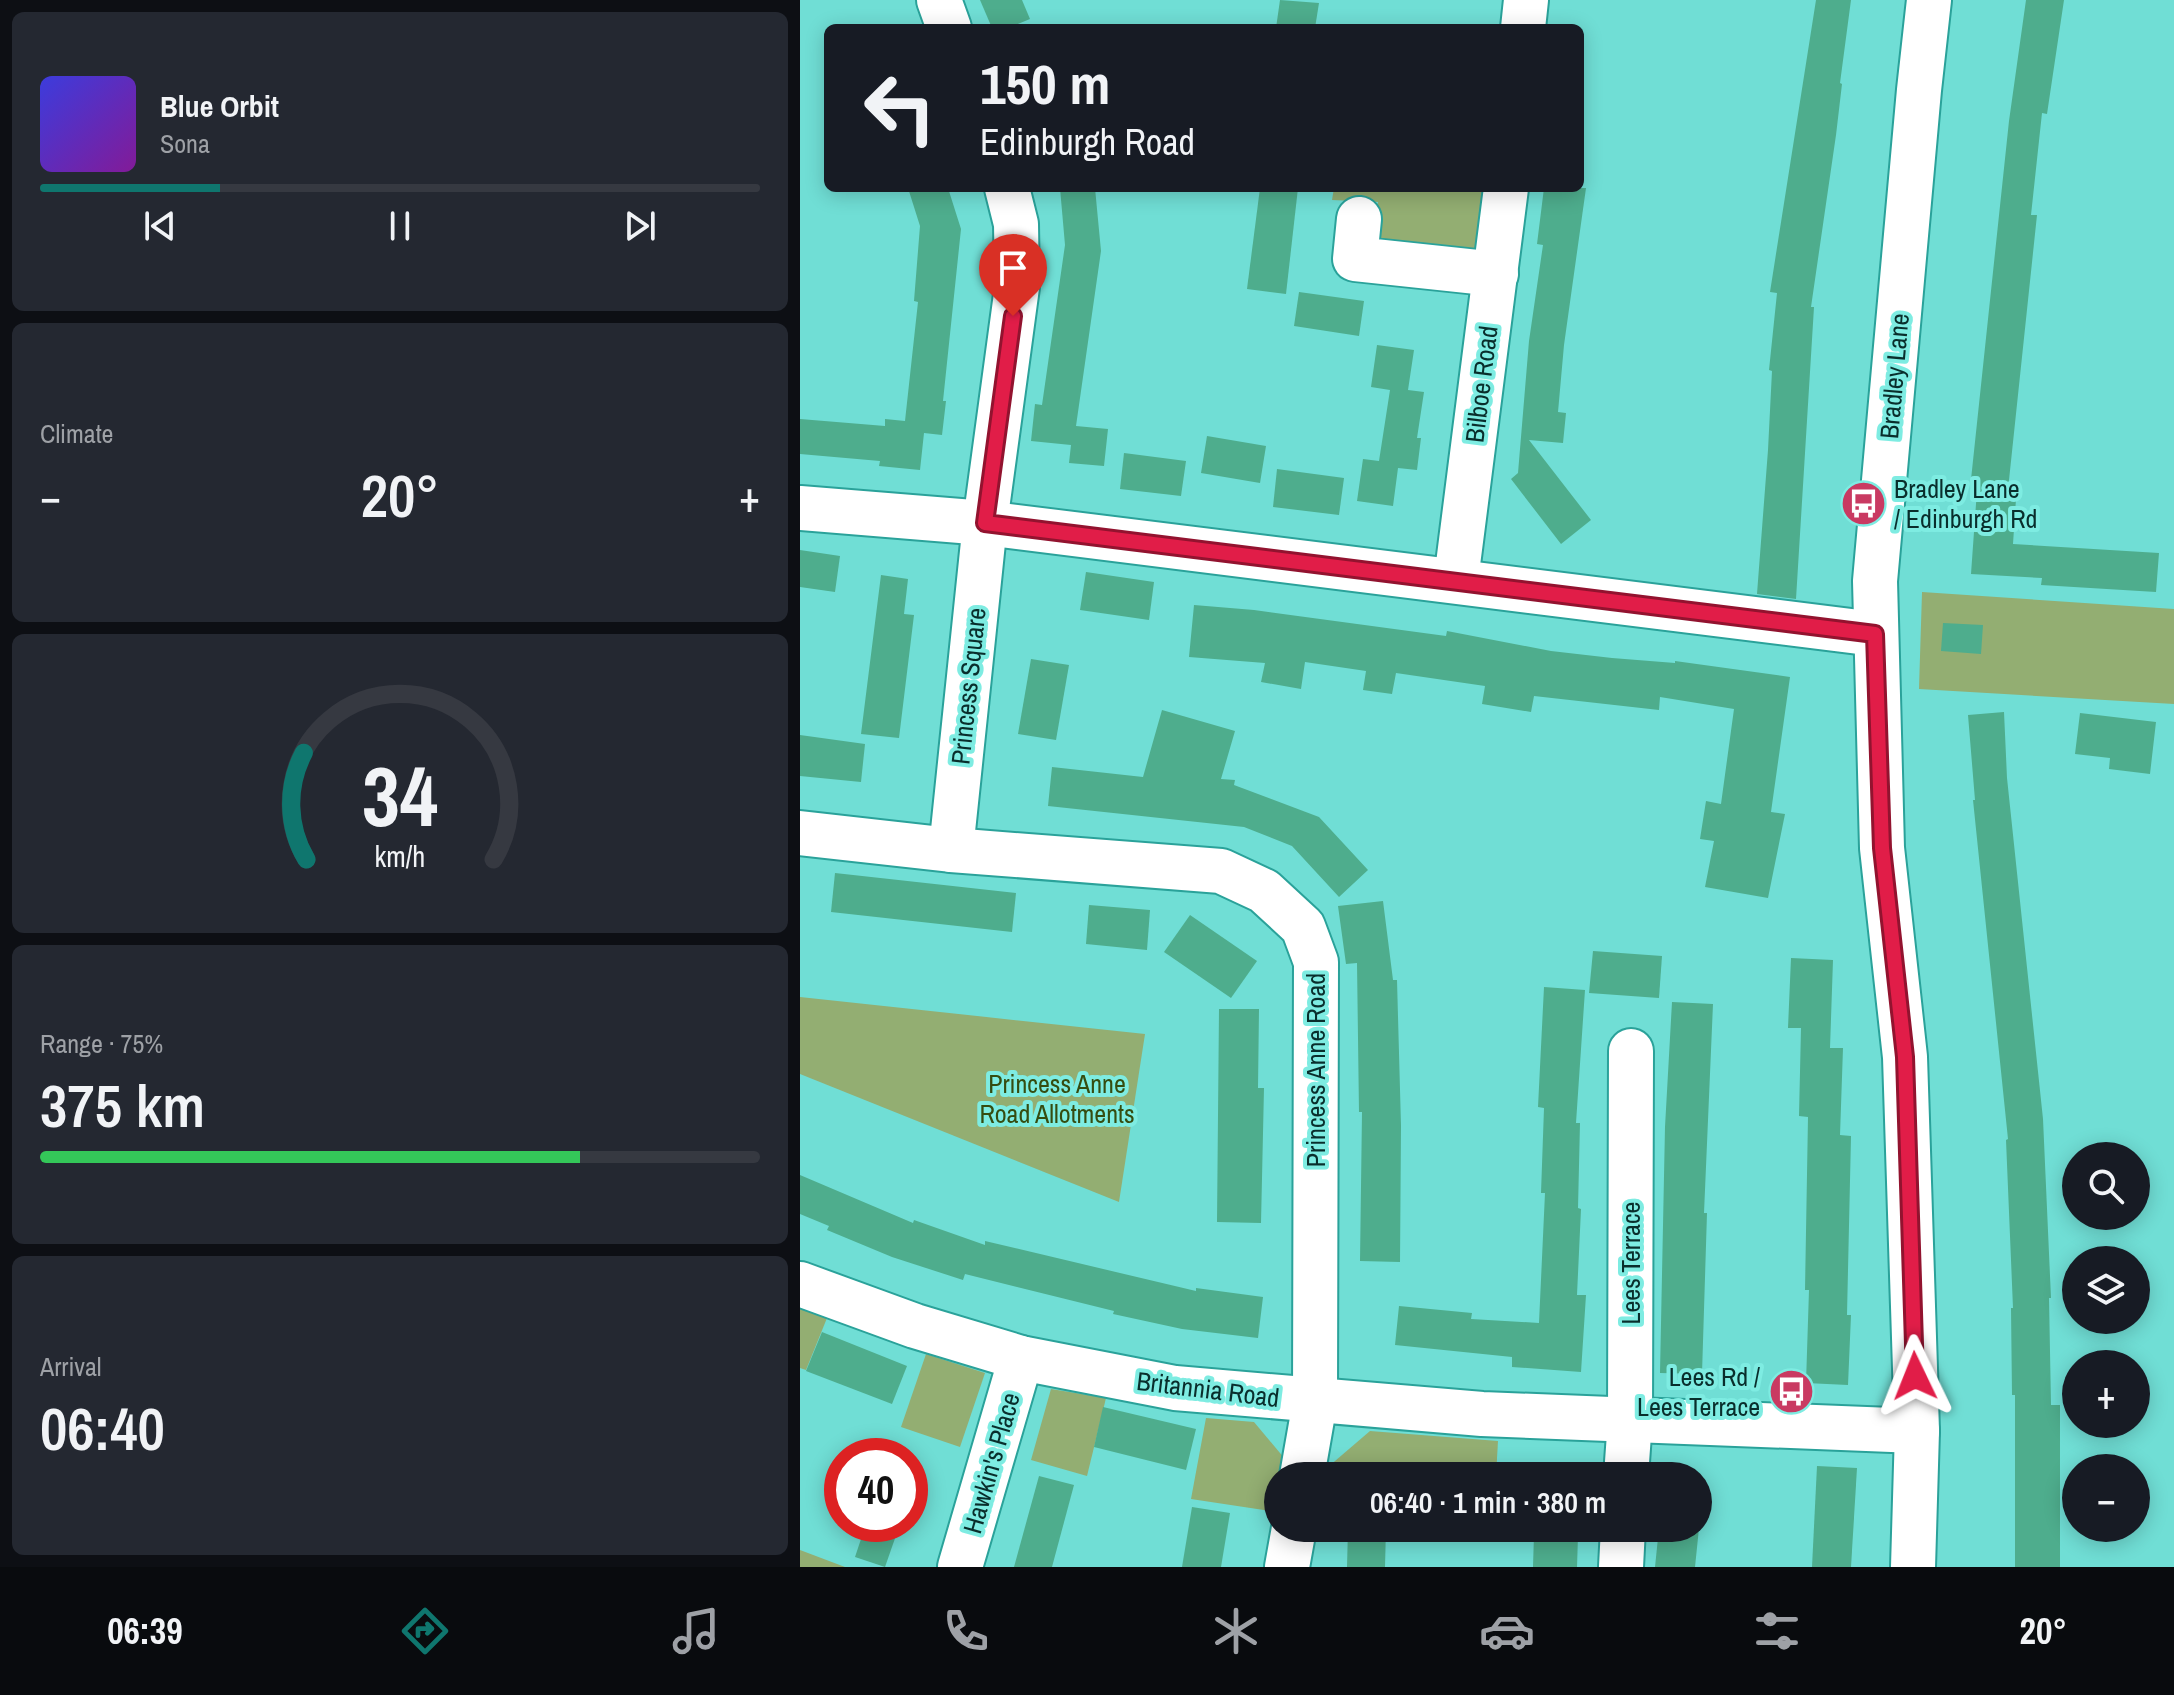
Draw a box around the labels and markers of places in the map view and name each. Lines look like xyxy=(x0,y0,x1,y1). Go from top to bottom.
pin xyxy=(979,234,1047,316)
place label: Bradley Lane / Edinburgh Rd xyxy=(1894,471,2037,536)
bus stop icon: Bradley Lane / Edinburgh Rd xyxy=(1839,479,1887,527)
place label: Lees Rd / Lees Terrace xyxy=(1637,1359,1760,1424)
bus stop icon: Lees Rd / Lees Terrace xyxy=(1767,1367,1815,1415)

